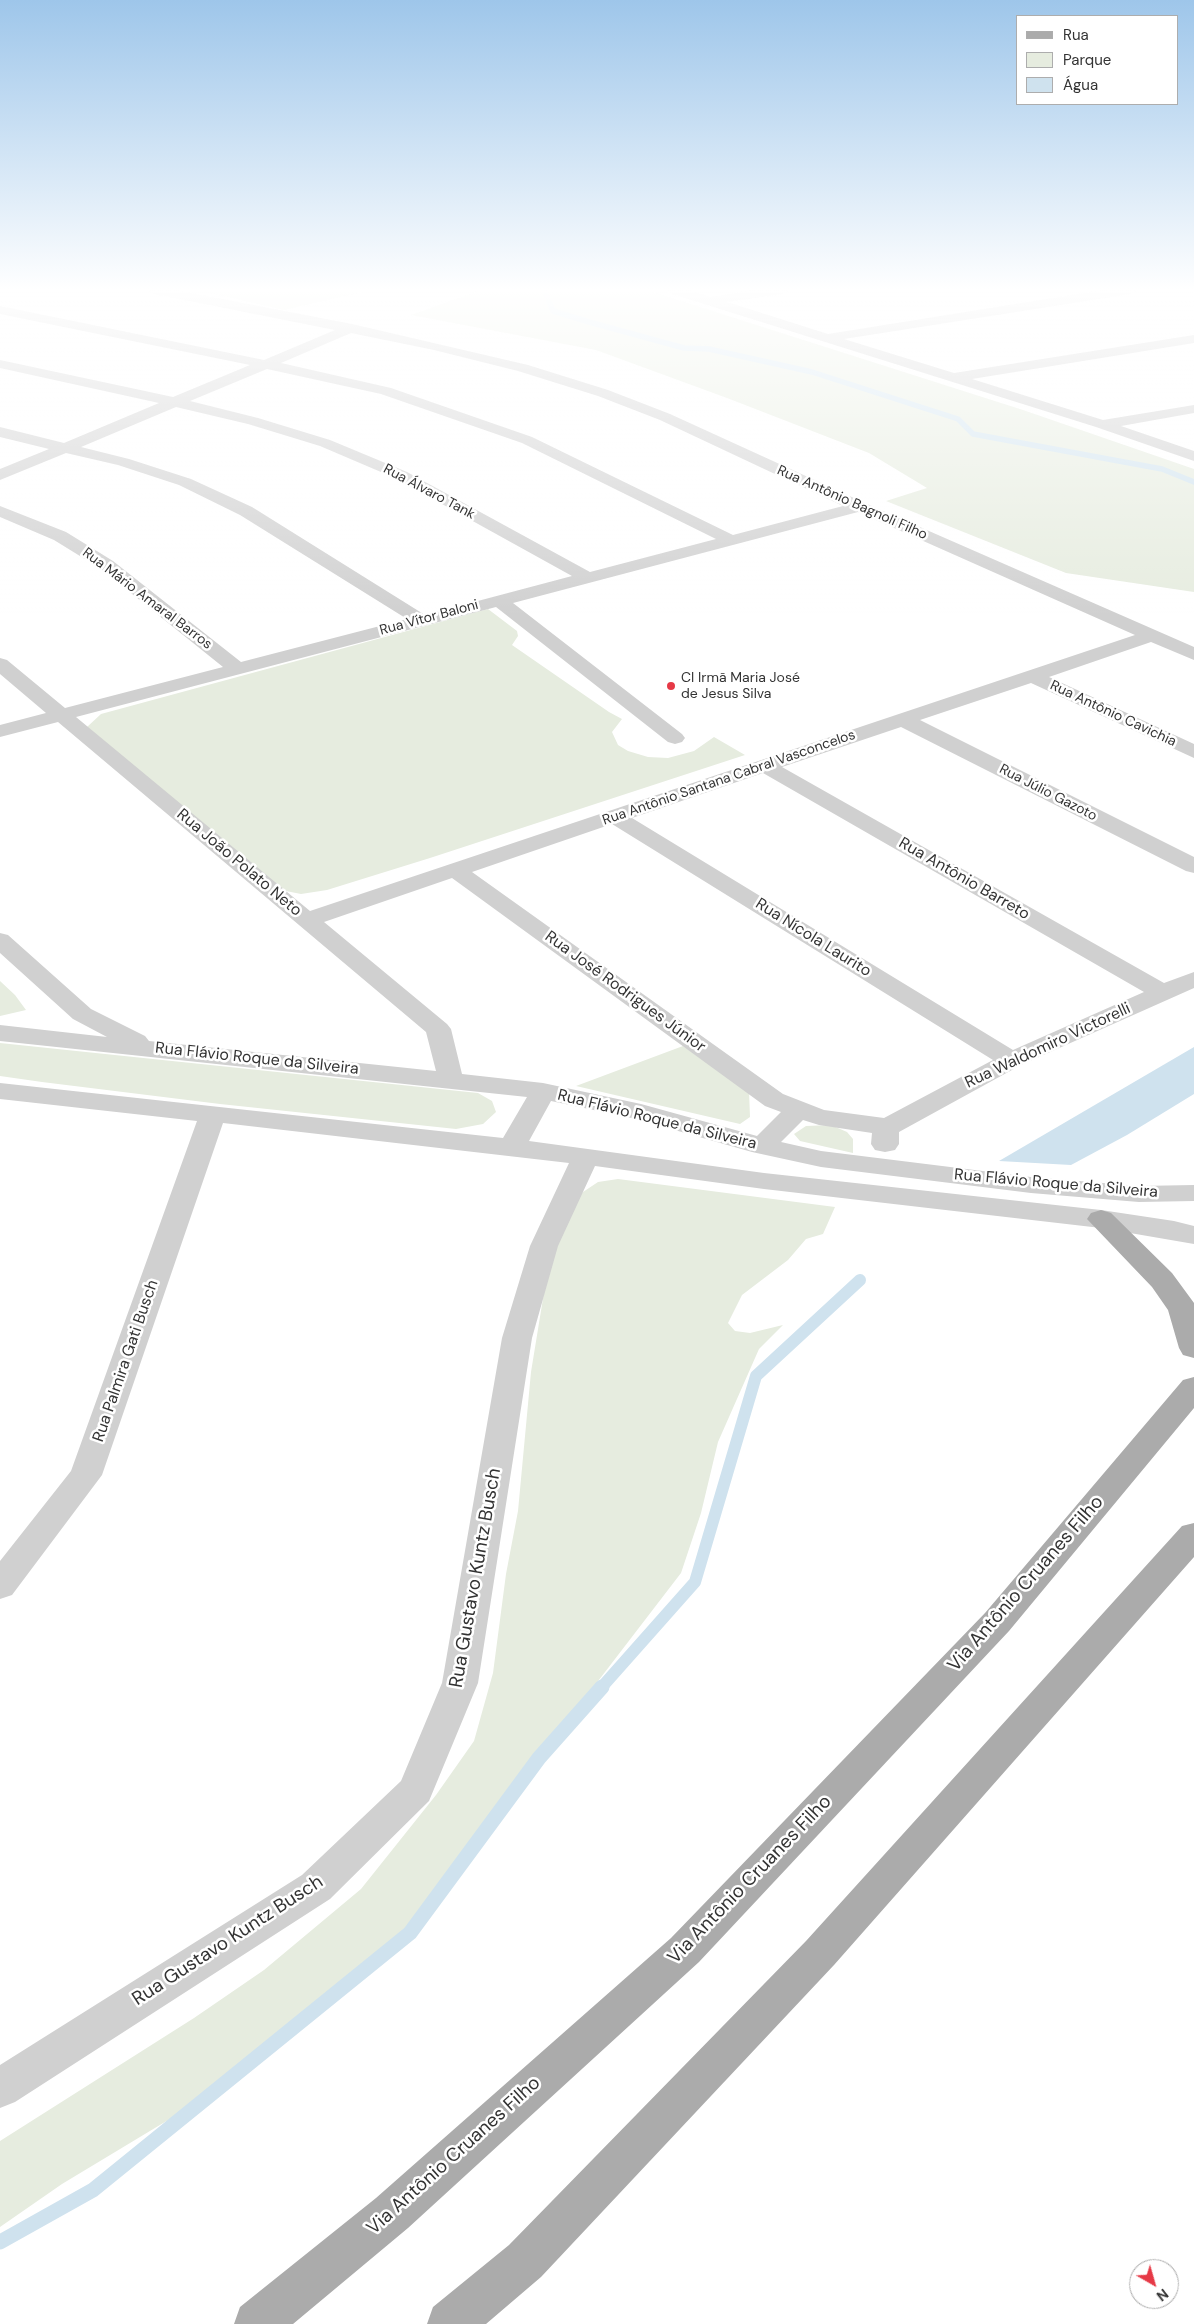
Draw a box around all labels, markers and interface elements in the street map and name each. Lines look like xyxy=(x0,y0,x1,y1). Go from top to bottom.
legend xyxy=(1016,15,1179,105)
text: Rua xyxy=(1063,25,1089,45)
text: Parque xyxy=(1063,50,1111,70)
text: Água xyxy=(1063,75,1098,95)
street label: Rua Álvaro Tank xyxy=(380,461,478,523)
street label: Rua Antônio Bagnoli Filho xyxy=(774,462,930,544)
street label: Rua Mário Amaral Barros xyxy=(79,545,215,653)
street label: Rua Vítor Baloni xyxy=(378,597,480,639)
place label: CI Irmã Maria José de Jesus Silva xyxy=(681,670,800,702)
street label: Rua Antônio Cavichia xyxy=(1047,677,1179,751)
marker: CI Irmã Maria José de Jesus Silva xyxy=(665,680,677,692)
street label: Rua Antônio Santana Cabral Vasconcelos xyxy=(600,727,858,829)
street label: Rua Júlio Gazoto xyxy=(996,761,1100,825)
street label: Rua João Polato Neto xyxy=(173,805,305,921)
street label: Rua Antônio Barreto xyxy=(895,834,1033,924)
street label: Rua Nícola Laurito xyxy=(752,895,874,981)
street label: Rua José Rodrigues Júnior xyxy=(541,927,709,1057)
street label: Rua Waldomiro Victorelli xyxy=(962,999,1134,1093)
street label: Rua Flávio Roque da Silveira xyxy=(154,1039,360,1079)
street label: Rua Flávio Roque da Silveira xyxy=(555,1086,759,1154)
street label: Rua Flávio Roque da Silveira xyxy=(953,1166,1159,1202)
street label: Rua Palmira Gati Busch xyxy=(89,1278,163,1444)
street label: Rua Gustavo Kuntz Busch xyxy=(445,1466,507,1690)
street label: Via Antônio Cruanes Filho xyxy=(943,1491,1109,1677)
street label: Via Antônio Cruanes Filho xyxy=(663,1791,837,1969)
street label: Rua Gustavo Kuntz Busch xyxy=(128,1871,328,2011)
street label: Via Antônio Cruanes Filho xyxy=(362,2072,546,2240)
north arrow xyxy=(1129,2259,1179,2309)
text: N xyxy=(1153,2285,1172,2305)

